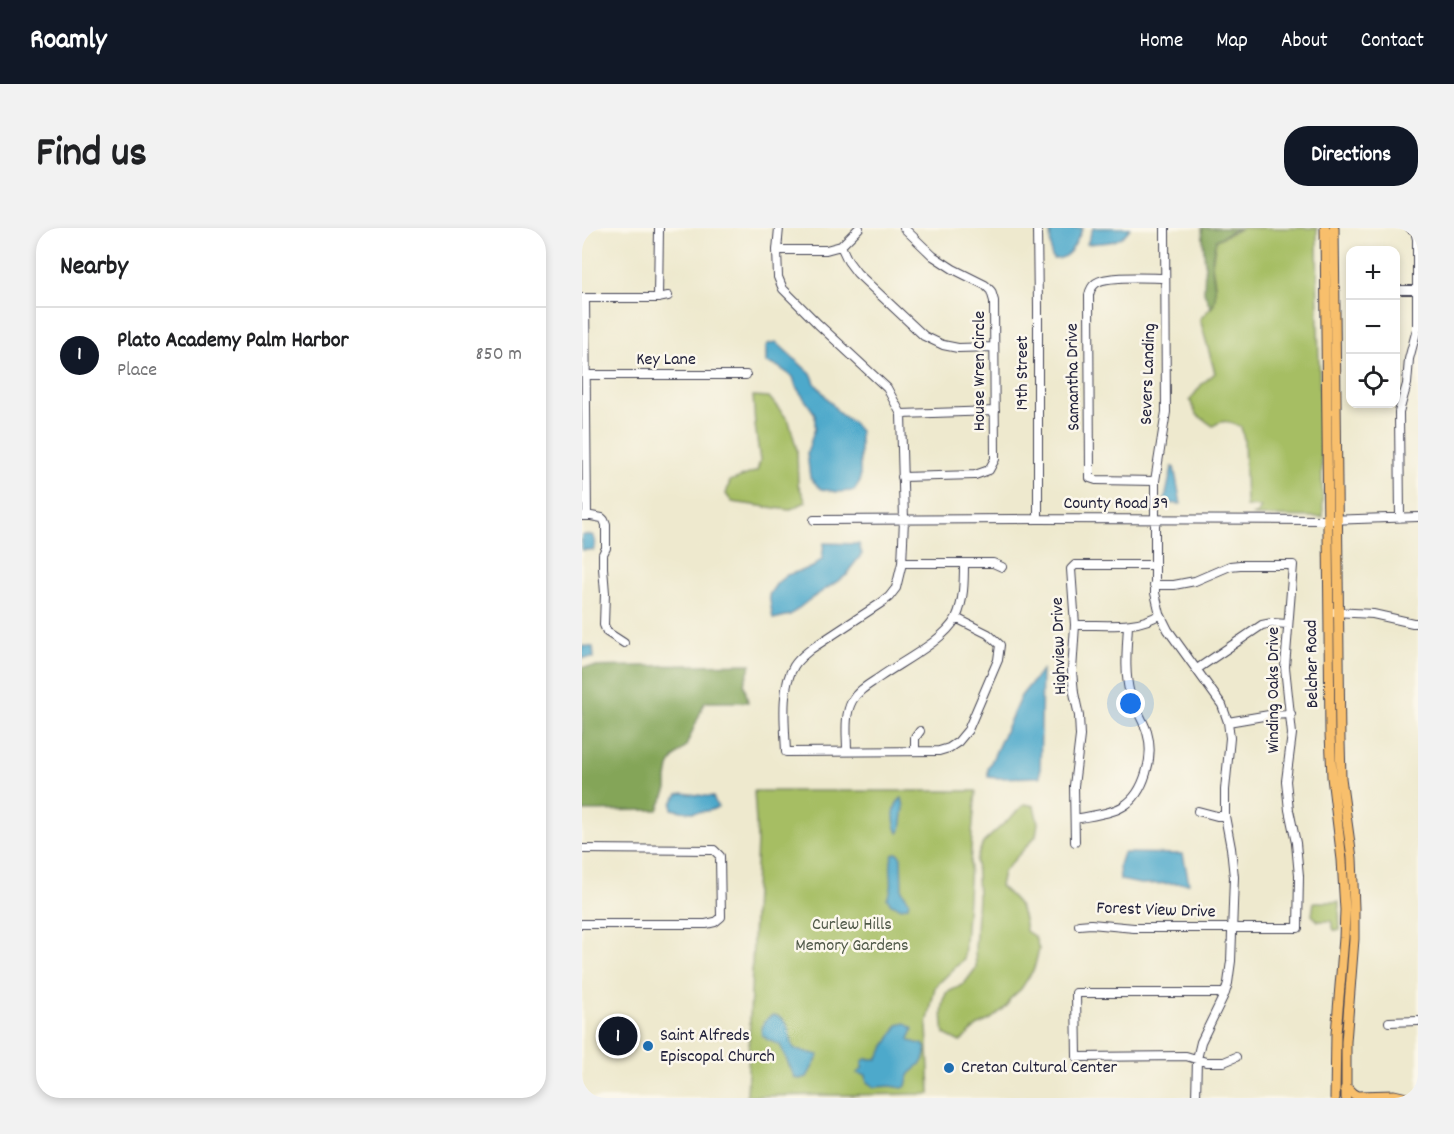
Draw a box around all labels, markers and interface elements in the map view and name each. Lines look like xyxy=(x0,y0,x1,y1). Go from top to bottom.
text: Roamly xyxy=(30,22,106,62)
text: Home xyxy=(1139,27,1183,57)
text: Map xyxy=(1216,27,1248,57)
text: About xyxy=(1281,27,1328,57)
text: Contact xyxy=(1361,27,1424,57)
text: Find us xyxy=(36,126,147,186)
button: Directions xyxy=(1284,126,1418,186)
map controls xyxy=(1346,246,1400,408)
button: + xyxy=(1346,246,1400,300)
text: Nearby xyxy=(60,249,128,286)
button: − xyxy=(1346,300,1400,354)
street label: House Wren Circle xyxy=(968,311,993,431)
street label: Samantha Drive xyxy=(1061,323,1087,431)
street label: Severs Landing xyxy=(1135,323,1163,425)
text: Plato Academy Palm Harbor xyxy=(117,326,349,357)
street label: 19th Street xyxy=(1011,335,1036,410)
text: 1 xyxy=(77,341,82,369)
text: 850 m xyxy=(476,341,522,369)
street label: Key Lane xyxy=(636,348,696,373)
button: locate xyxy=(1346,354,1400,408)
text: Place xyxy=(117,357,157,385)
street label: County Road 39 xyxy=(1063,492,1169,517)
street label: Highview Drive xyxy=(1046,597,1074,695)
street label: Belcher Road xyxy=(1300,619,1326,709)
street label: Winding Oaks Drive xyxy=(1262,627,1287,753)
your location xyxy=(1116,689,1145,718)
street label: Forest View Drive xyxy=(1096,896,1216,926)
park label: Curlew Hills Memory Gardens xyxy=(795,913,909,959)
pin: 1 xyxy=(598,1014,638,1058)
place label: Saint Alfreds Episcopal Church xyxy=(660,1024,775,1070)
marker: Saint Alfreds Episcopal Church xyxy=(641,1039,655,1053)
place label: Cretan Cultural Center xyxy=(961,1056,1118,1081)
marker: Cretan Cultural Center xyxy=(942,1061,956,1075)

